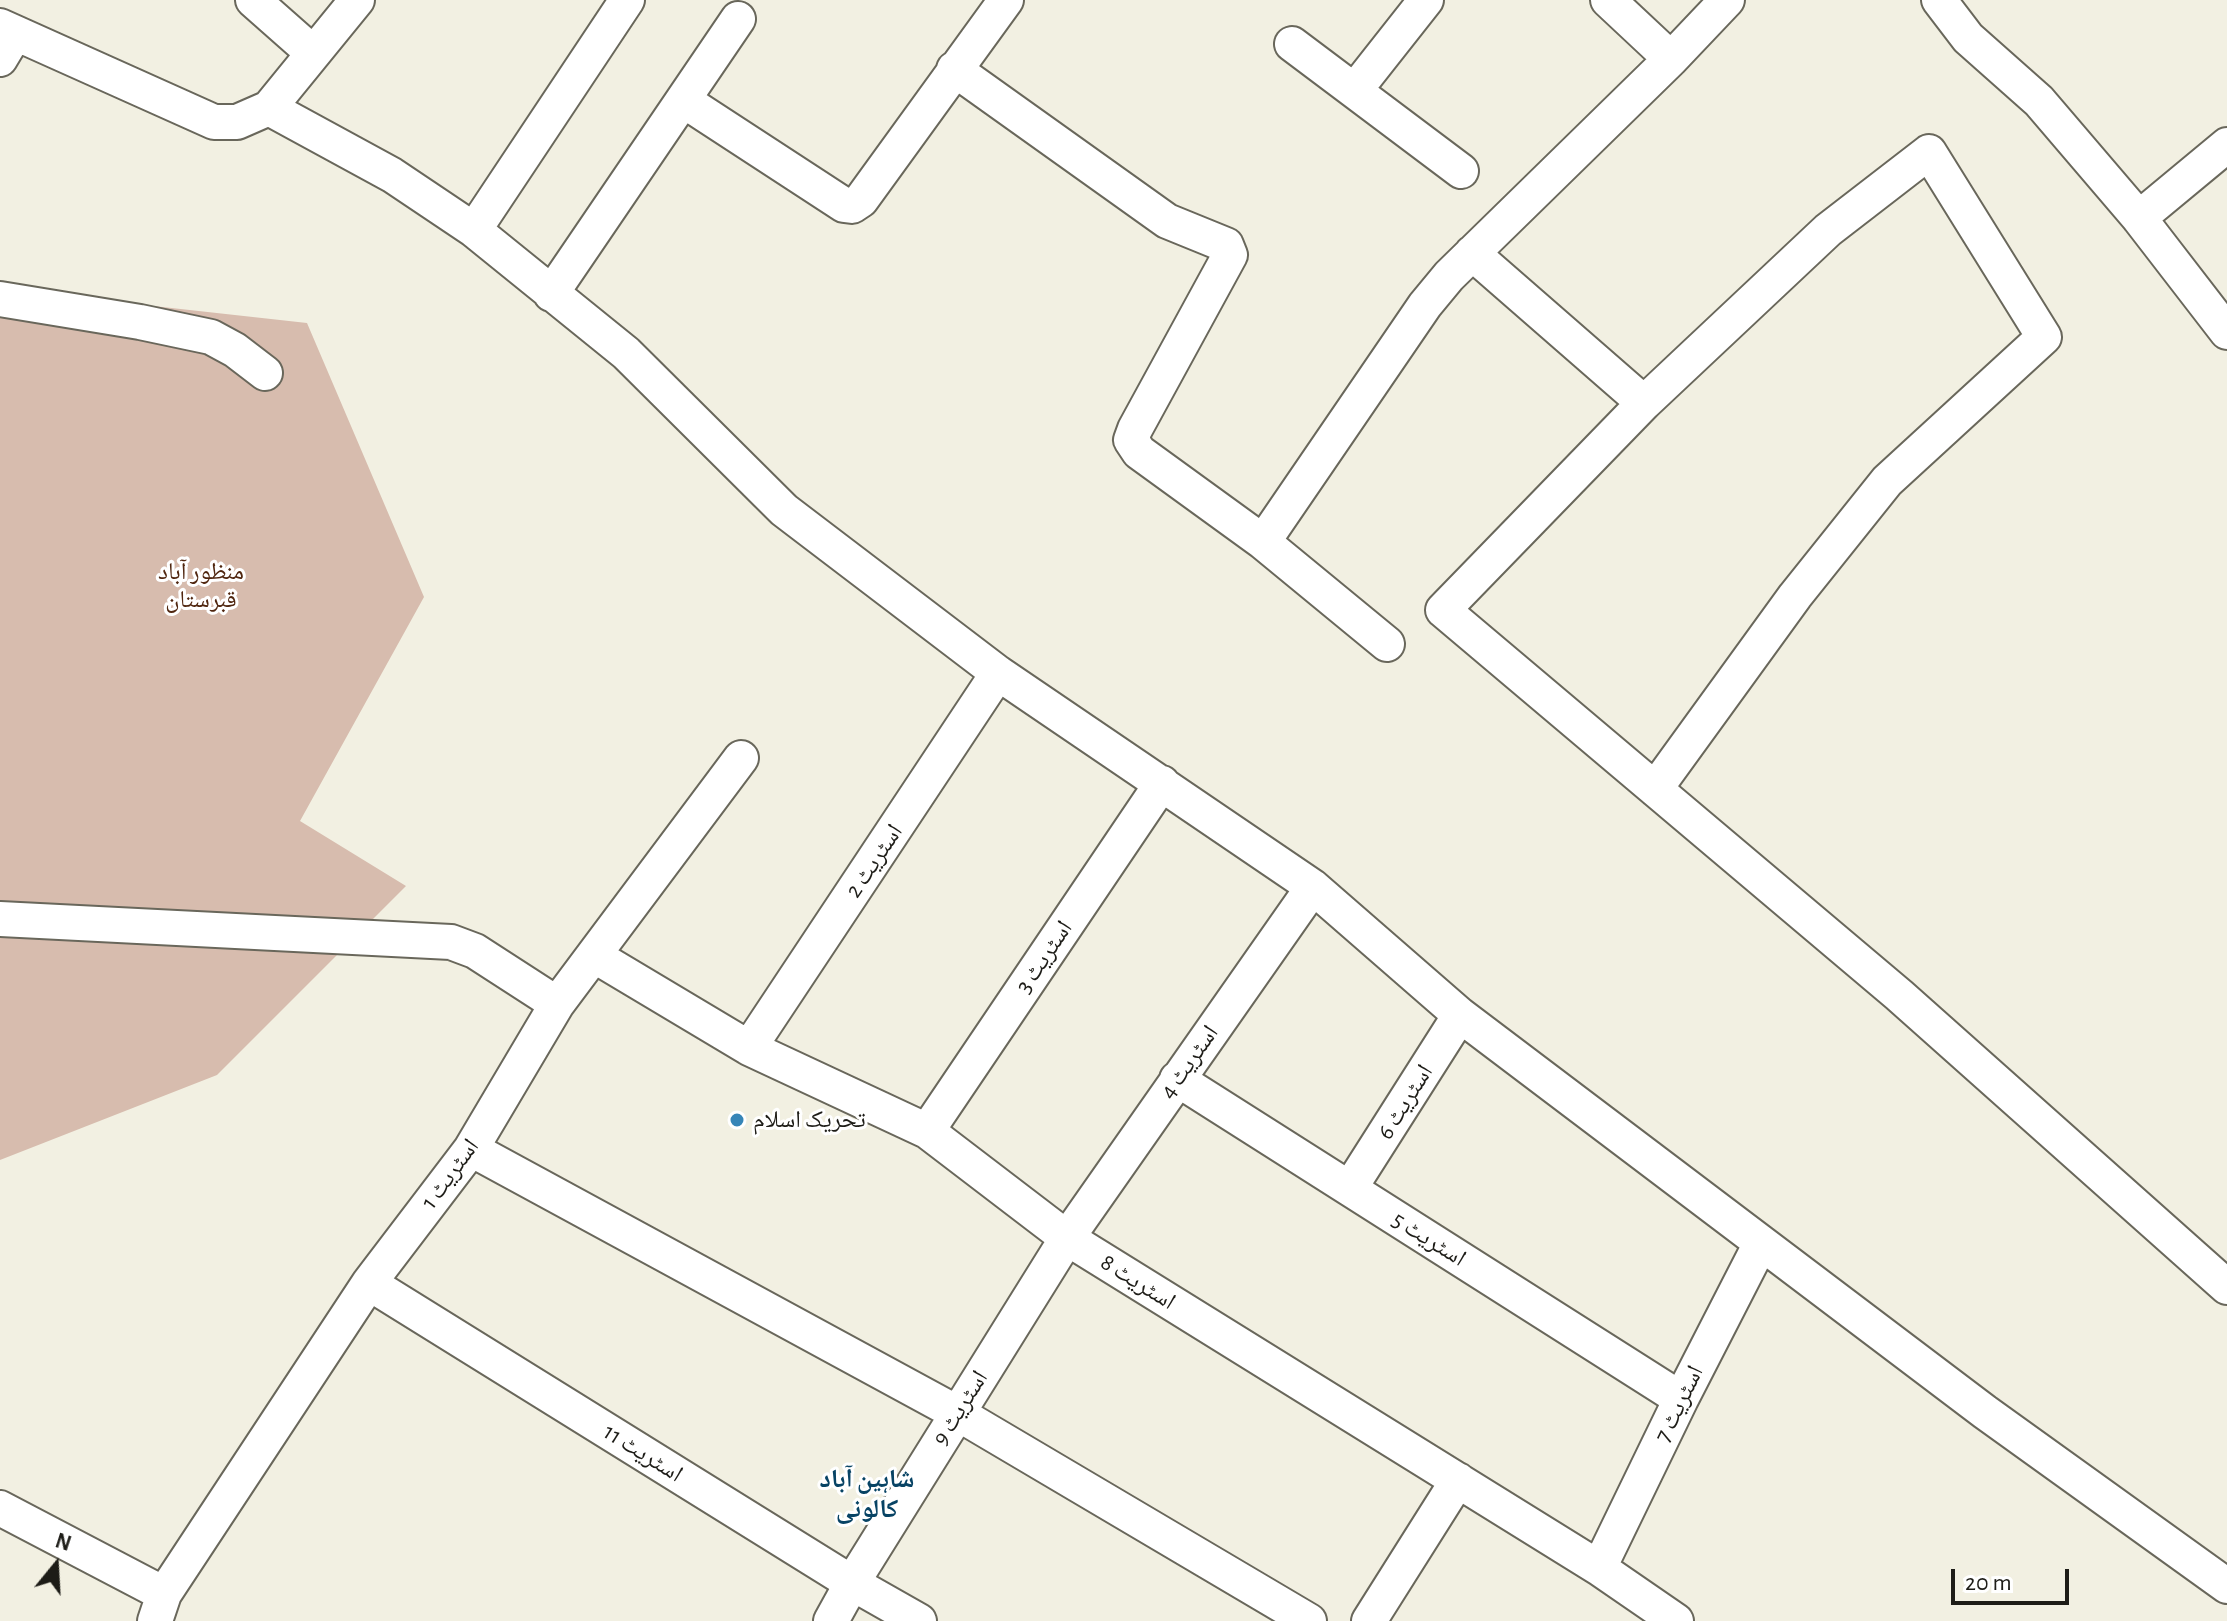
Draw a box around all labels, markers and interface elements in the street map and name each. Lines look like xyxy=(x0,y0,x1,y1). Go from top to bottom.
park label: منظور آباد قبرستان xyxy=(158,558,244,614)
street label: اسٹریٹ 2 xyxy=(839,819,909,903)
street label: اسٹریٹ 3 xyxy=(1009,915,1079,999)
street label: اسٹریٹ 4 xyxy=(1153,1020,1225,1104)
street label: اسٹریٹ 6 xyxy=(1371,1059,1439,1145)
place label: تحریک اسلام xyxy=(753,1106,866,1134)
marker: تحریک اسلام xyxy=(728,1111,746,1129)
street label: اسٹریٹ 1 xyxy=(415,1133,485,1215)
street label: اسٹریٹ 5 xyxy=(1387,1205,1471,1273)
street label: اسٹریٹ 8 xyxy=(1095,1248,1181,1316)
street label: اسٹریٹ 7 xyxy=(1648,1361,1710,1447)
street label: اسٹریٹ 9 xyxy=(926,1365,994,1451)
street label: اسٹریٹ 11 xyxy=(598,1417,688,1489)
district label: شاہین آباد کالونی xyxy=(819,1463,915,1524)
north arrow xyxy=(16,1525,96,1605)
text: N xyxy=(53,1529,74,1555)
scale bar xyxy=(1955,1553,2073,1603)
text: 20 m xyxy=(1965,1571,2012,1595)

